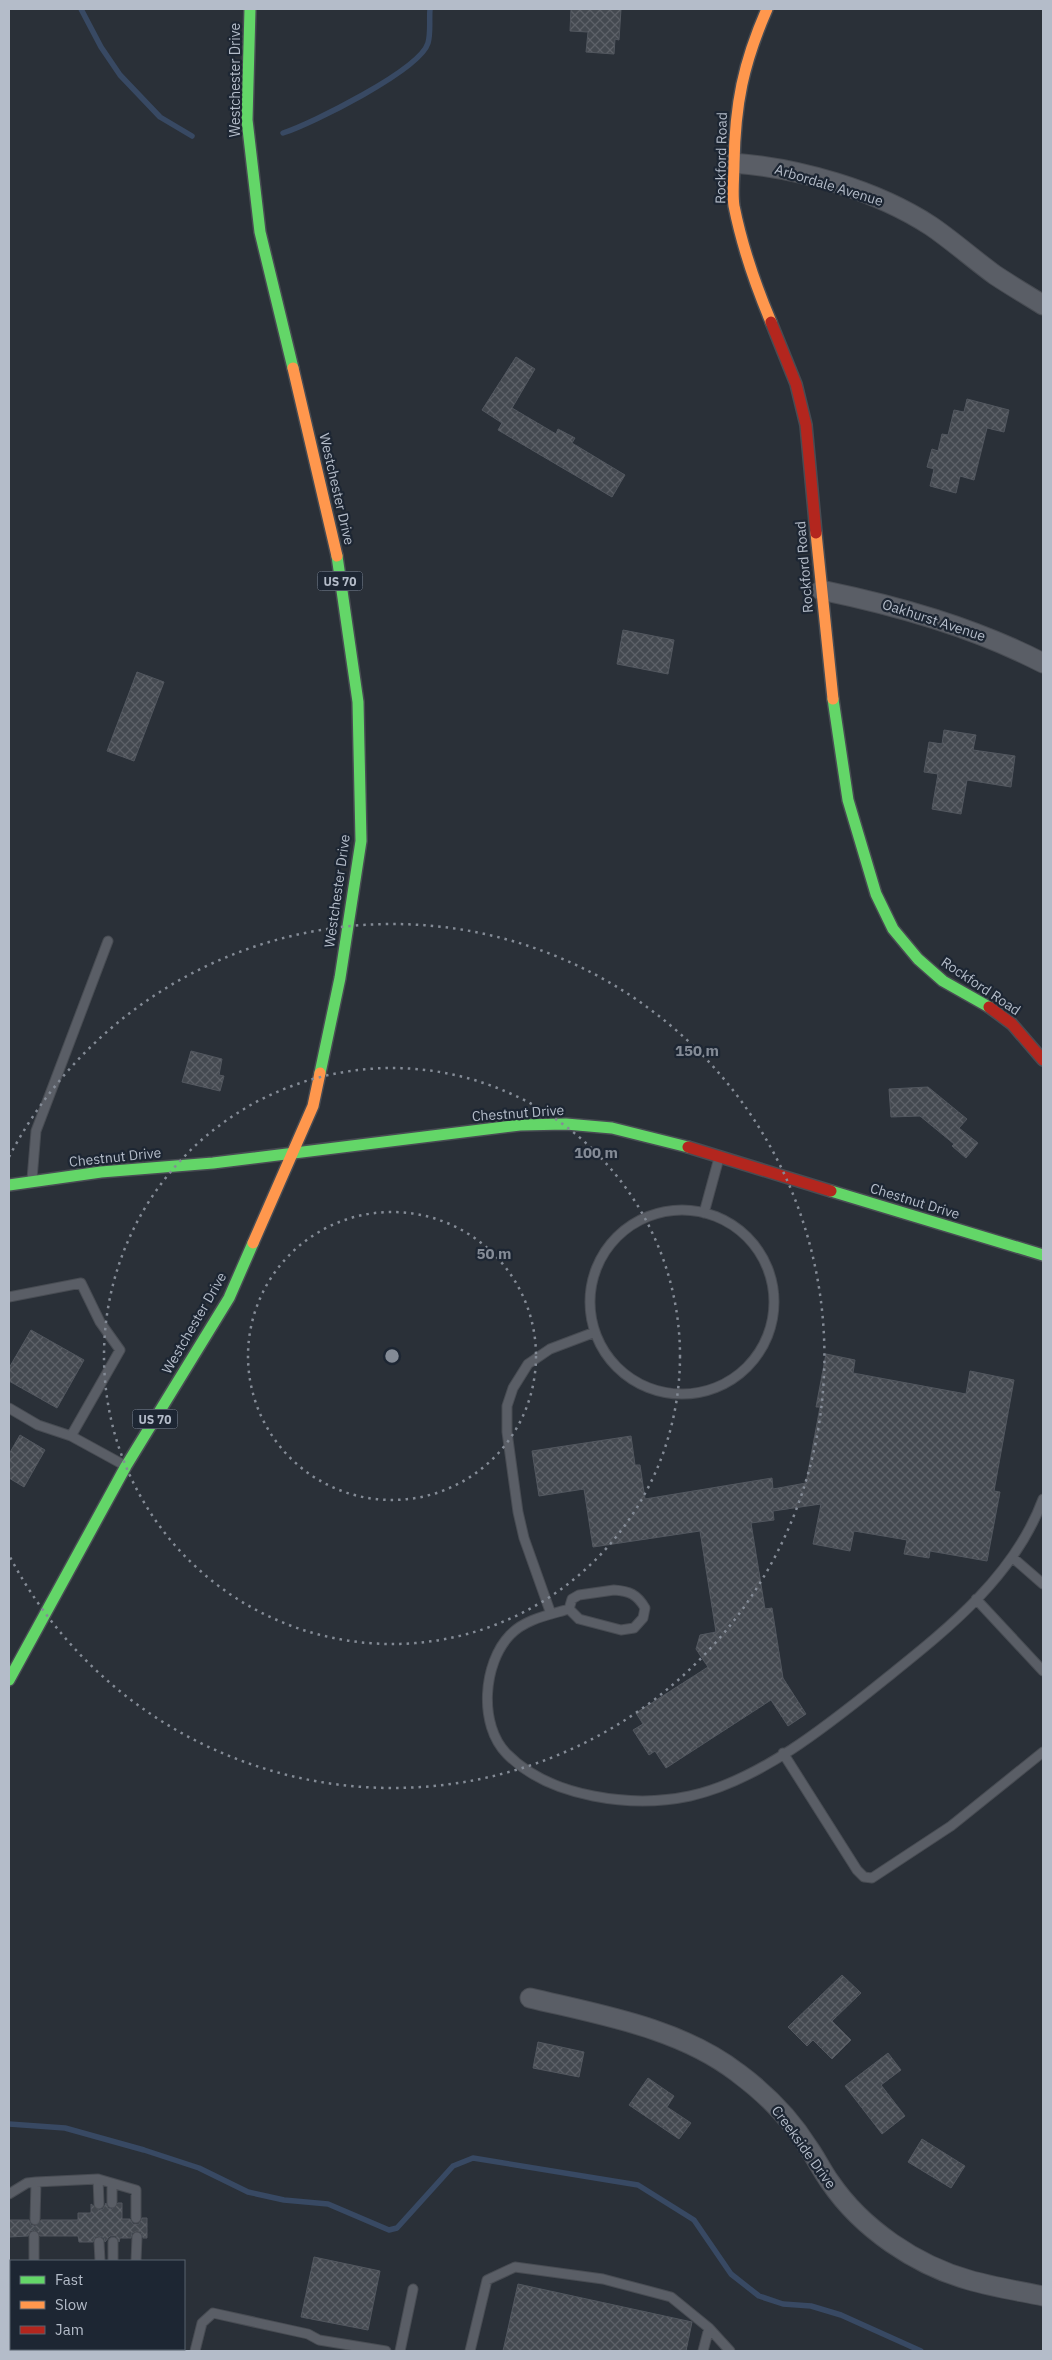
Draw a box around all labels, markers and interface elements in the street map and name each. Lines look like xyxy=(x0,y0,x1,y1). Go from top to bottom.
street label: Westchester Drive xyxy=(226,22,244,137)
street label: Rockford Road xyxy=(711,112,731,204)
street label: Arbordale Avenue xyxy=(773,160,886,210)
street label: Westchester Drive xyxy=(315,431,359,547)
street label: Rockford Road xyxy=(791,520,817,614)
road number: US 70 xyxy=(318,572,362,590)
street label: Oakhurst Avenue xyxy=(880,595,988,645)
street label: Westchester Drive xyxy=(320,833,354,949)
street label: Rockford Road xyxy=(938,953,1024,1019)
text: 150 m xyxy=(675,1041,719,1060)
street label: Chestnut Drive xyxy=(471,1101,565,1125)
street label: Chestnut Drive xyxy=(68,1143,162,1171)
text: 100 m xyxy=(574,1143,618,1162)
street label: Chestnut Drive xyxy=(868,1179,962,1223)
text: 50 m xyxy=(477,1244,511,1263)
street label: Westchester Drive xyxy=(158,1269,231,1377)
centre of rings xyxy=(383,1347,401,1365)
road number: US 70 xyxy=(132,1410,178,1428)
street label: Creekside Drive xyxy=(768,2102,840,2192)
legend xyxy=(10,2260,185,2350)
text: Fast xyxy=(55,2270,83,2289)
text: Slow xyxy=(55,2295,88,2314)
text: Jam xyxy=(55,2320,84,2339)

